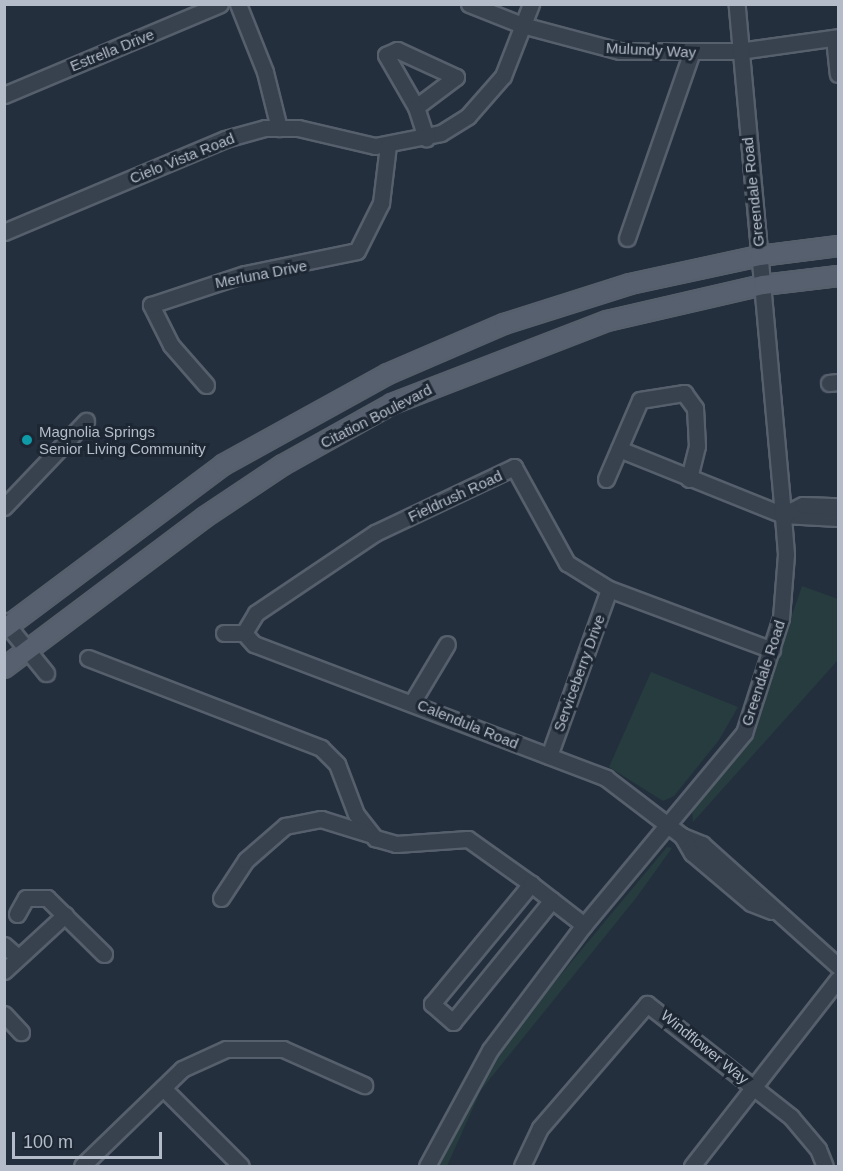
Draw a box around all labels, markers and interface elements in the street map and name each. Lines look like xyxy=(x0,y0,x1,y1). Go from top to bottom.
street label: Estrella Drive xyxy=(67,25,157,75)
street label: Mulundy Way xyxy=(605,39,697,61)
street label: Cielo Vista Road xyxy=(127,129,237,187)
street label: Greendale Road xyxy=(738,136,768,248)
street label: Merluna Drive xyxy=(213,256,309,292)
street label: Citation Boulevard xyxy=(317,380,435,452)
place label: Magnolia Springs Senior Living Community xyxy=(39,422,206,457)
marker: Magnolia Springs Senior Living Community xyxy=(20,433,34,447)
street label: Fieldrush Road xyxy=(405,466,505,526)
street label: Serviceberry Drive xyxy=(549,612,609,734)
street label: Greendale Road xyxy=(737,618,789,728)
street label: Calendula Road xyxy=(415,696,521,752)
street label: Windflower Way xyxy=(657,1006,753,1088)
scale bar xyxy=(15,1120,165,1158)
text: 100 m xyxy=(23,1132,73,1152)

